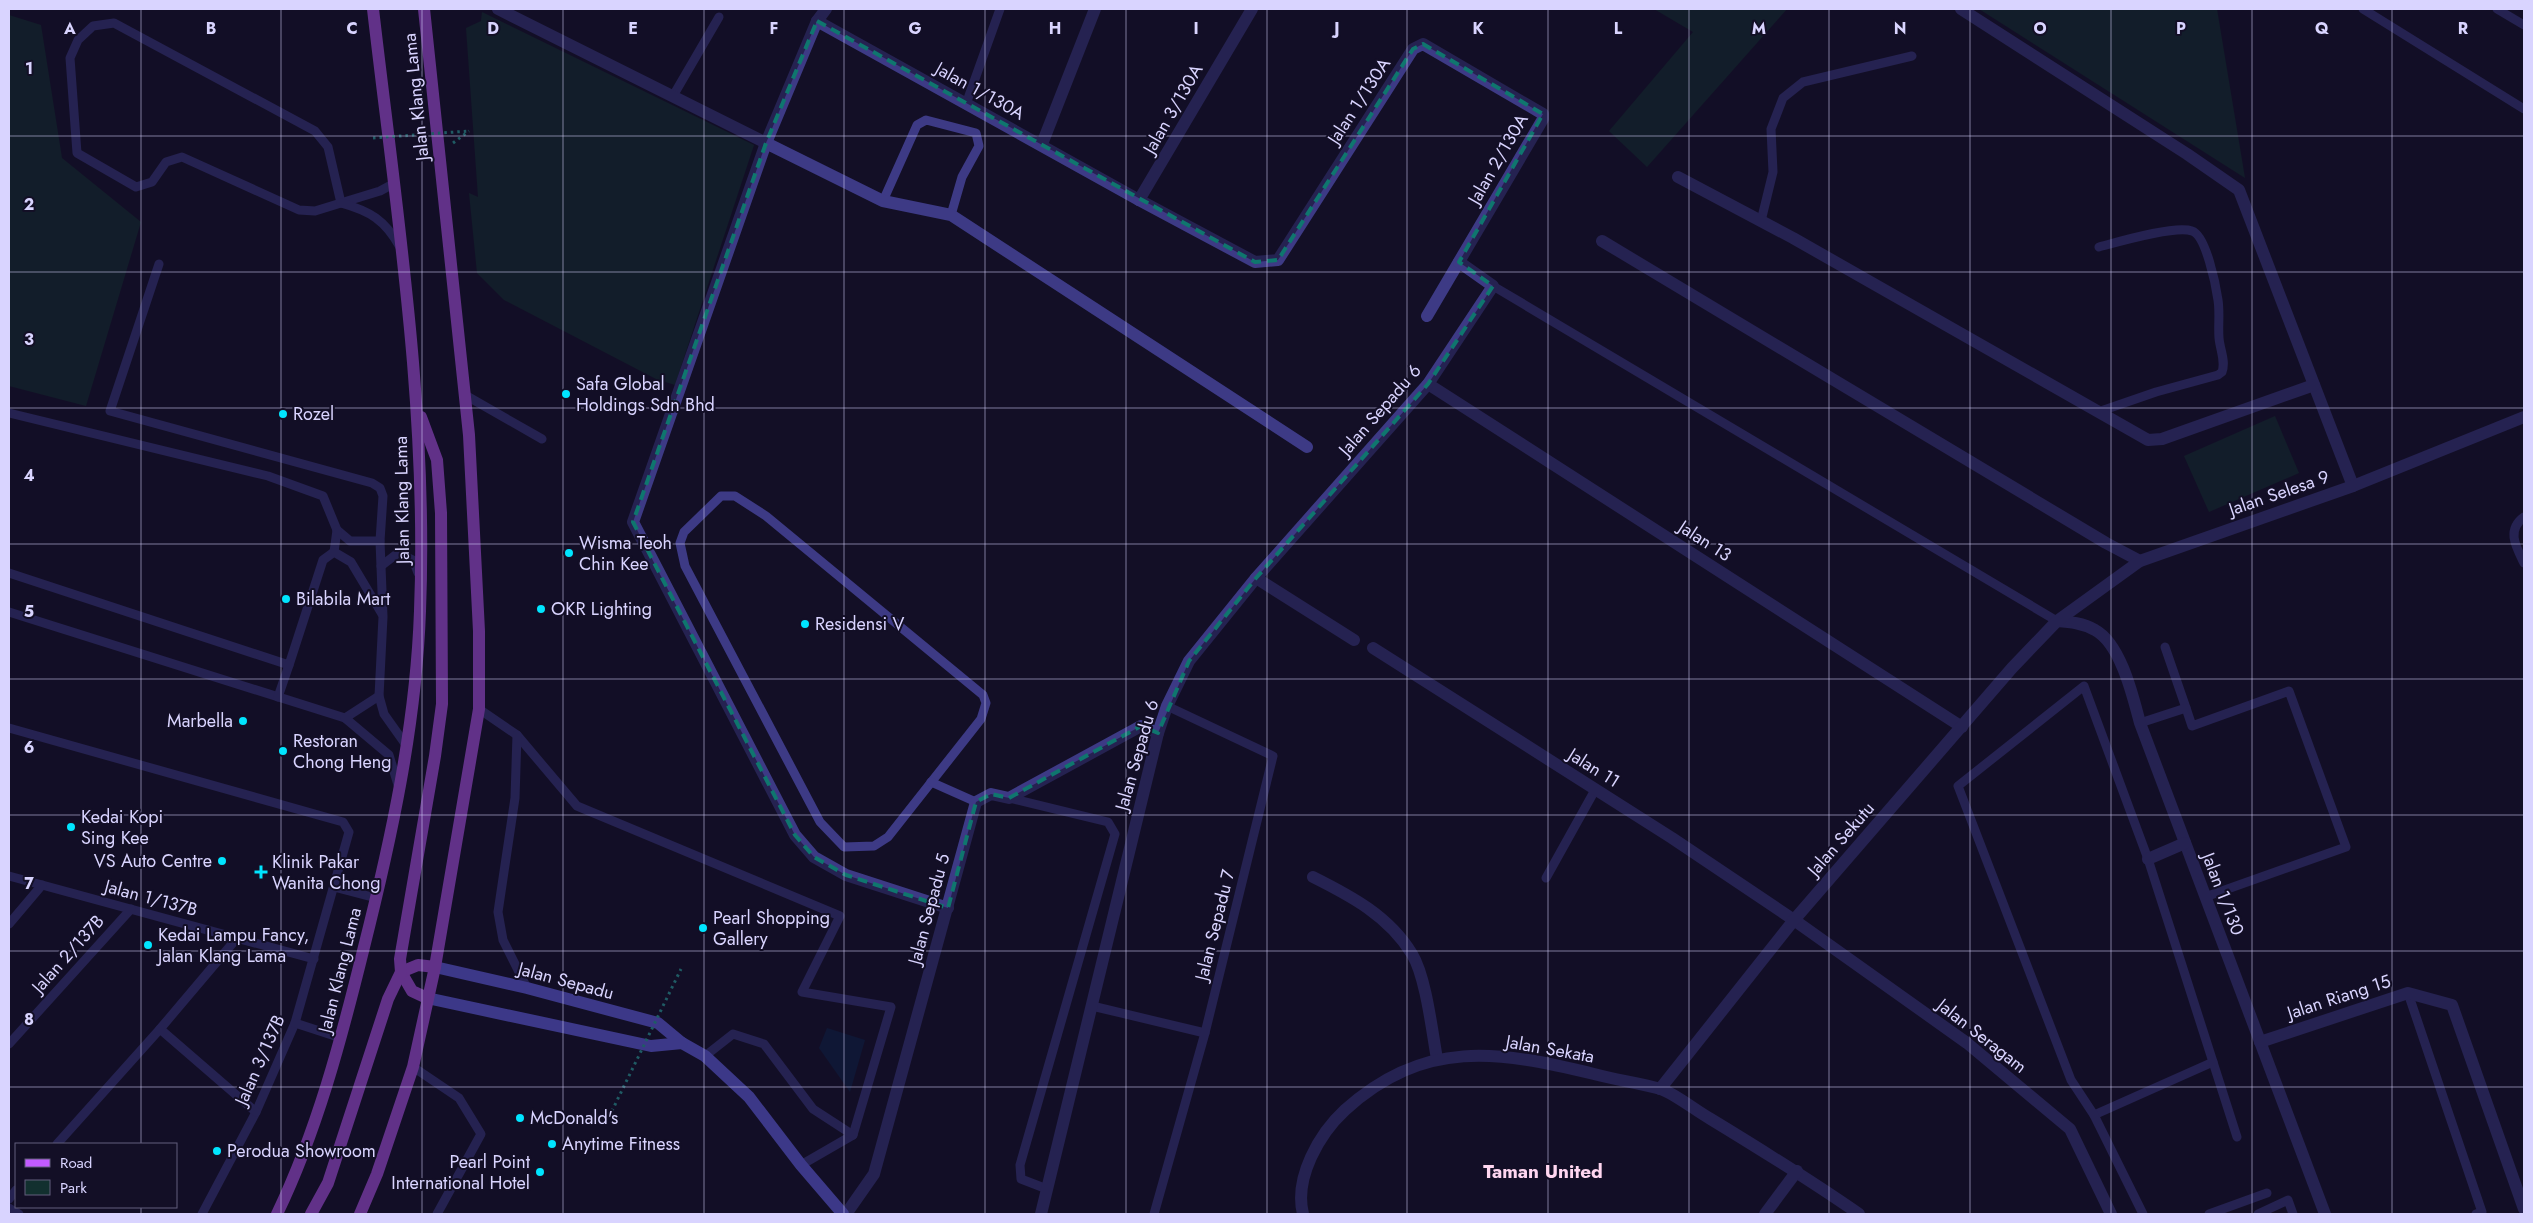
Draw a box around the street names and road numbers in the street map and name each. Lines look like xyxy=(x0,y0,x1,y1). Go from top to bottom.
street label: Jalan Klang Lama xyxy=(396,32,436,164)
street label: Jalan 1/130A xyxy=(1320,52,1397,151)
street label: Jalan 1/130A xyxy=(929,55,1030,126)
street label: Jalan 3/130A xyxy=(1136,59,1209,161)
street label: Jalan 2/130A xyxy=(1461,109,1535,211)
street label: Jalan Sepadu 6 xyxy=(1331,358,1427,463)
street label: Jalan Klang Lama xyxy=(388,436,416,566)
street label: Jalan Selesa 9 xyxy=(2223,464,2333,523)
street label: Jalan 13 xyxy=(1672,513,1737,568)
street label: Jalan Sepadu 6 xyxy=(1108,697,1165,815)
street label: Jalan 11 xyxy=(1561,741,1625,794)
street label: Jalan Sekutu xyxy=(1800,796,1881,883)
street label: Jalan 1/130 xyxy=(2195,847,2251,939)
street label: Jalan Sepadu 5 xyxy=(901,851,956,969)
street label: Jalan Sepadu 7 xyxy=(1188,866,1241,985)
street label: Jalan 1/137B xyxy=(100,873,200,923)
street label: Jalan Klang Lama xyxy=(311,905,368,1037)
street label: Jalan 2/137B xyxy=(24,909,110,1000)
street label: Jalan Sepadu xyxy=(513,955,617,1006)
street label: Jalan Riang 15 xyxy=(2282,968,2394,1027)
street label: Jalan Seragam xyxy=(1930,991,2032,1079)
street label: Jalan 3/137B xyxy=(228,1011,292,1111)
street label: Jalan Sekata xyxy=(1502,1028,1596,1070)

